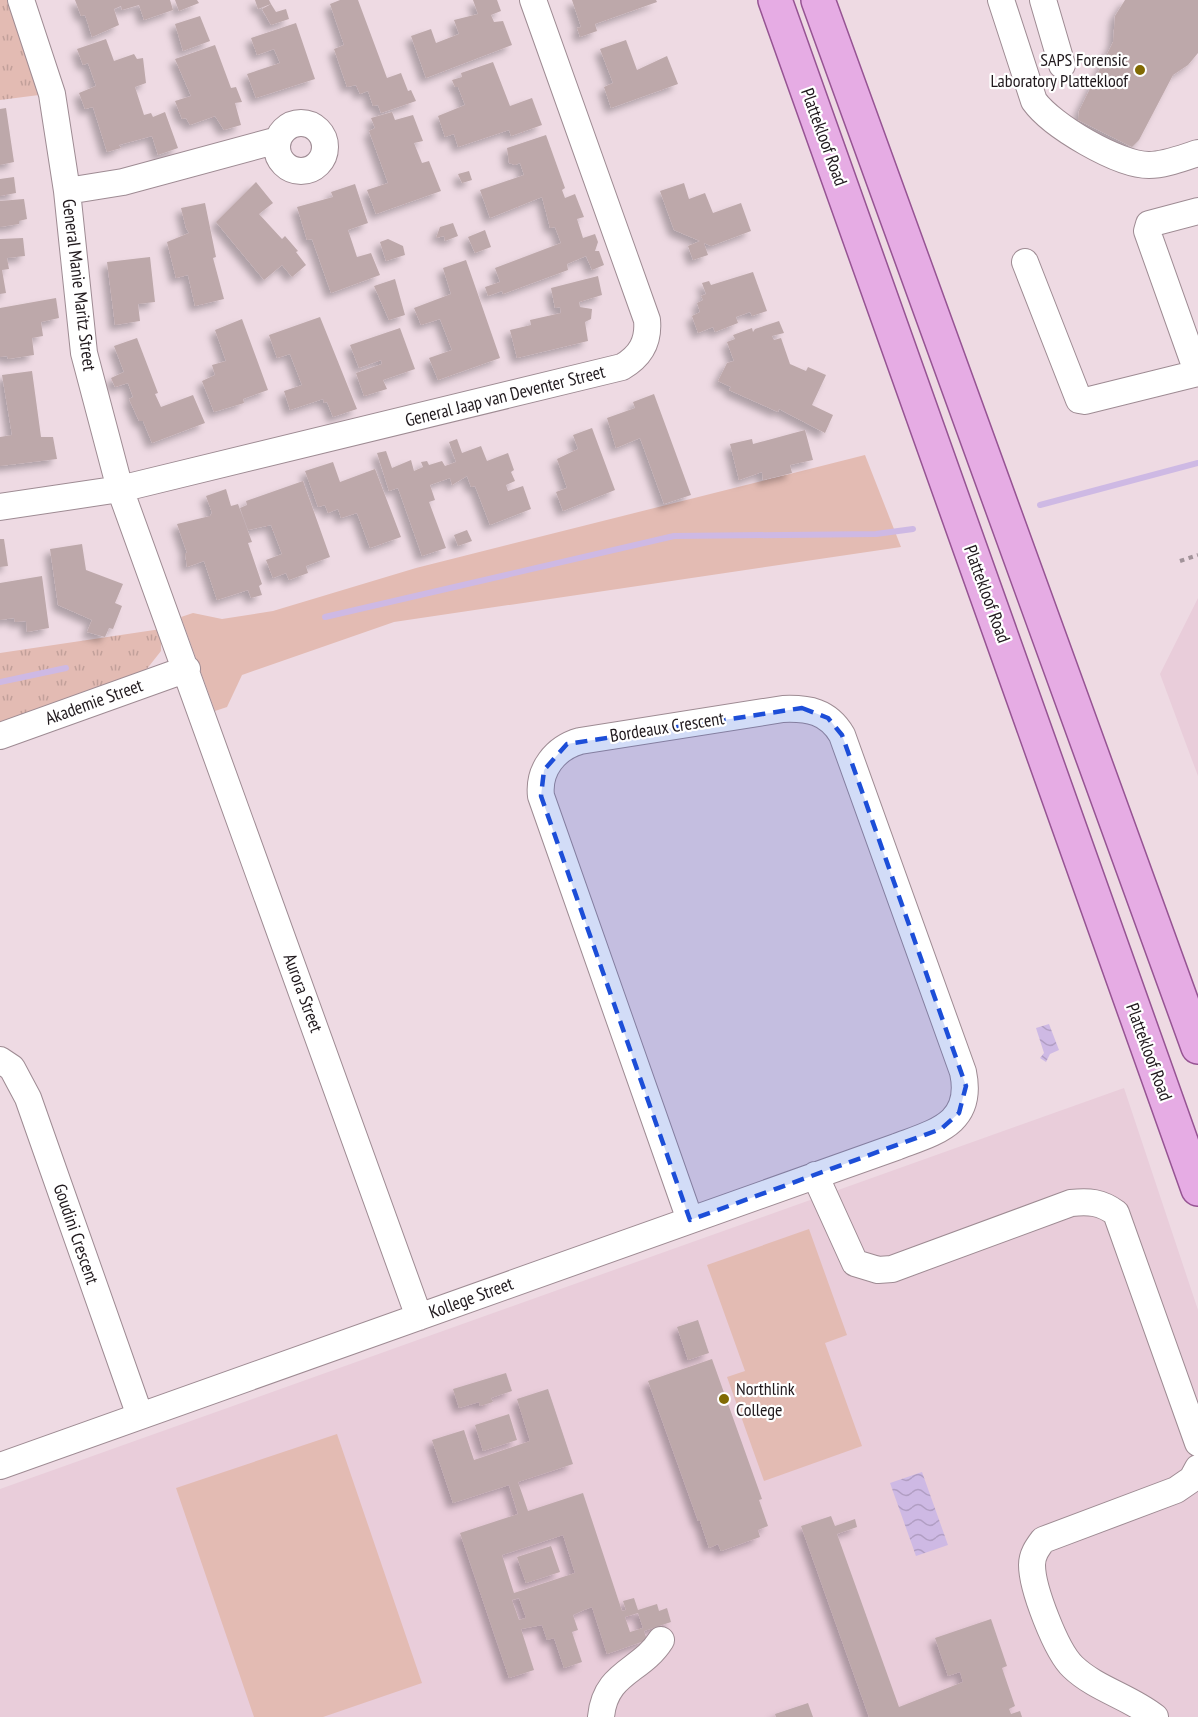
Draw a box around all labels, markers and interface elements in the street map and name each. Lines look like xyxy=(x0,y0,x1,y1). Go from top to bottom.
place label: SAPS Forensic Laboratory Plattekloof xyxy=(990,48,1129,92)
marker: SAPS Forensic Laboratory Plattekloof xyxy=(1133,63,1147,77)
street label: Plattekloof Road xyxy=(796,85,853,189)
street label: General Manie Maritz Street xyxy=(58,198,101,372)
street label: General Jaap van Deventer Street xyxy=(403,360,607,431)
street label: Plattekloof Road xyxy=(959,542,1016,646)
street label: Akademie Street xyxy=(42,673,146,730)
street label: Bordeaux Crescent xyxy=(608,706,726,747)
street label: Aurora Street xyxy=(279,950,328,1035)
street label: Plattekloof Road xyxy=(1121,1000,1178,1104)
street label: Goudini Crescent xyxy=(49,1181,104,1287)
street label: Kollege Street xyxy=(426,1272,516,1323)
place label: Northlink College xyxy=(736,1377,795,1421)
marker: Northlink College xyxy=(717,1392,731,1406)

